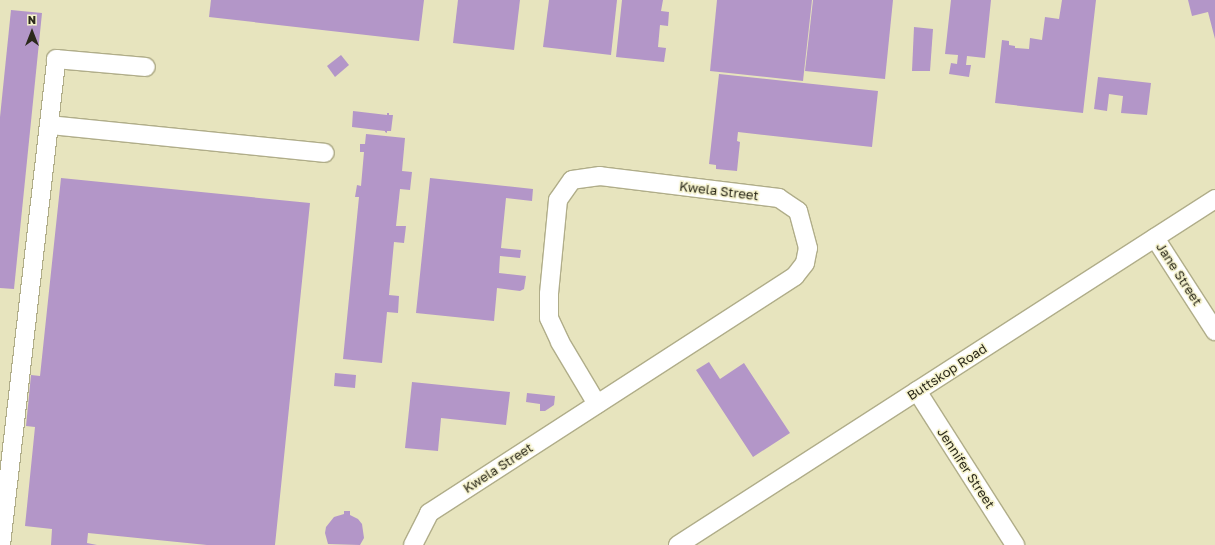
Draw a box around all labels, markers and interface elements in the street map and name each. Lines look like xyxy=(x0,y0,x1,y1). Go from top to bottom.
north arrow xyxy=(12,12,52,52)
text: N xyxy=(28,13,36,26)
street label: Kwela Street xyxy=(678,178,760,204)
street label: Jane Street xyxy=(1153,240,1205,308)
street label: Buttskop Road xyxy=(904,340,990,404)
street label: Jennifer Street xyxy=(934,425,998,511)
street label: Kwela Street xyxy=(460,440,536,496)

